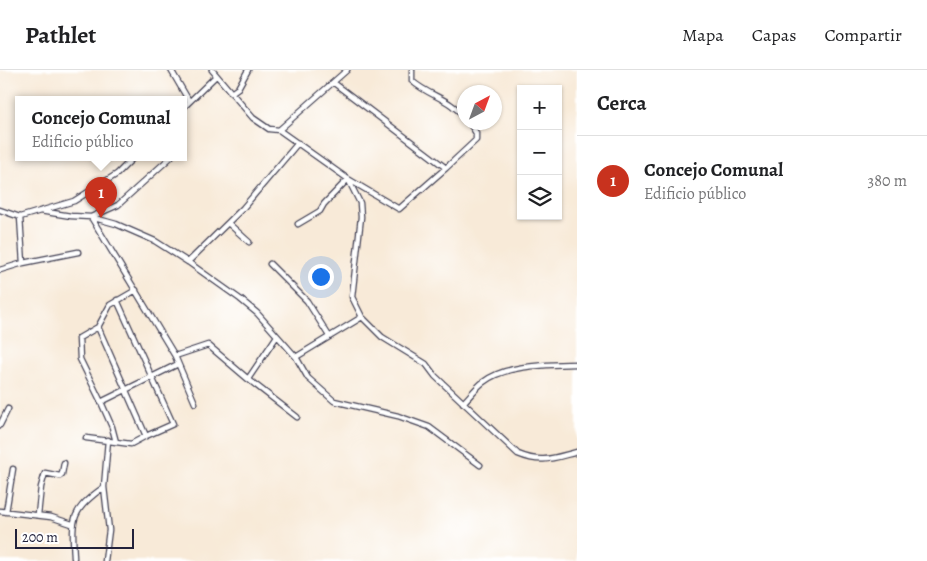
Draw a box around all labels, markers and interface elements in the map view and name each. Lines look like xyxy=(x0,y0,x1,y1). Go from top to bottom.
text: Pathlet xyxy=(25,19,96,51)
text: Mapa xyxy=(682,23,724,47)
text: Capas xyxy=(752,23,796,47)
text: Compartir xyxy=(824,23,902,47)
north arrow xyxy=(457,85,502,130)
map controls xyxy=(517,85,562,220)
button: + xyxy=(517,85,562,130)
text: Cerca xyxy=(597,89,647,117)
popup xyxy=(15,96,187,161)
text: Concejo Comunal xyxy=(31,105,171,131)
button: − xyxy=(517,130,562,175)
text: Edificio público xyxy=(31,131,134,153)
text: Concejo Comunal xyxy=(644,157,783,183)
text: 1 xyxy=(610,170,616,192)
text: 380 m xyxy=(868,170,907,192)
button: layers xyxy=(517,175,562,220)
pin: 1 xyxy=(85,177,117,218)
text: Edificio público xyxy=(644,183,746,205)
your location xyxy=(308,264,334,290)
scale bar xyxy=(15,526,134,549)
text: 200 m xyxy=(22,528,58,547)

